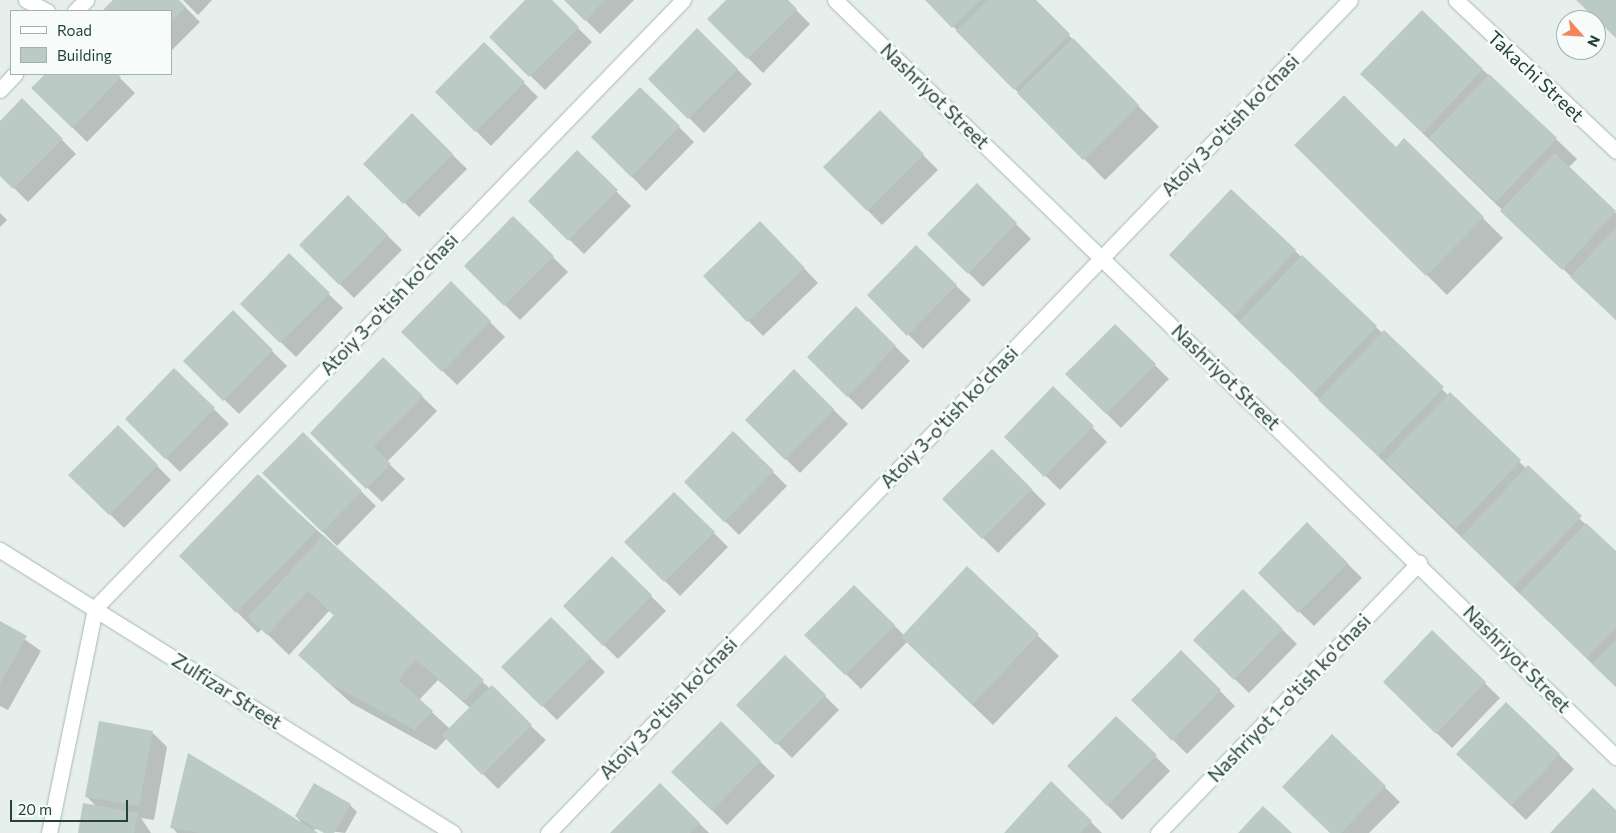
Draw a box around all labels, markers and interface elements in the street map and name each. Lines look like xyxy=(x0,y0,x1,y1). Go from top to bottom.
legend xyxy=(10,10,172,75)
north arrow xyxy=(1556,10,1606,60)
text: Road xyxy=(57,21,92,39)
street label: Takachi Street xyxy=(1483,26,1589,126)
text: N xyxy=(1584,33,1604,50)
street label: Nashriyot Street xyxy=(876,38,994,154)
text: Building xyxy=(57,46,112,64)
street label: Atoiy 3-o'tish ko'chasi xyxy=(1156,49,1304,201)
street label: Atoiy 3-o'tish ko'chasi xyxy=(315,228,463,380)
street label: Nashriyot Street xyxy=(1167,319,1285,435)
street label: Atoiy 3-o'tish ko'chasi xyxy=(875,341,1023,493)
street label: Nashriyot Street xyxy=(1459,601,1575,717)
street label: Nashriyot 1-o'tish ko'chasi xyxy=(1203,609,1375,787)
street label: Atoiy 3-o'tish ko'chasi xyxy=(594,632,742,784)
street label: Zulfizar Street xyxy=(168,648,286,734)
scale bar xyxy=(12,790,130,822)
text: 20 m xyxy=(18,800,52,818)

